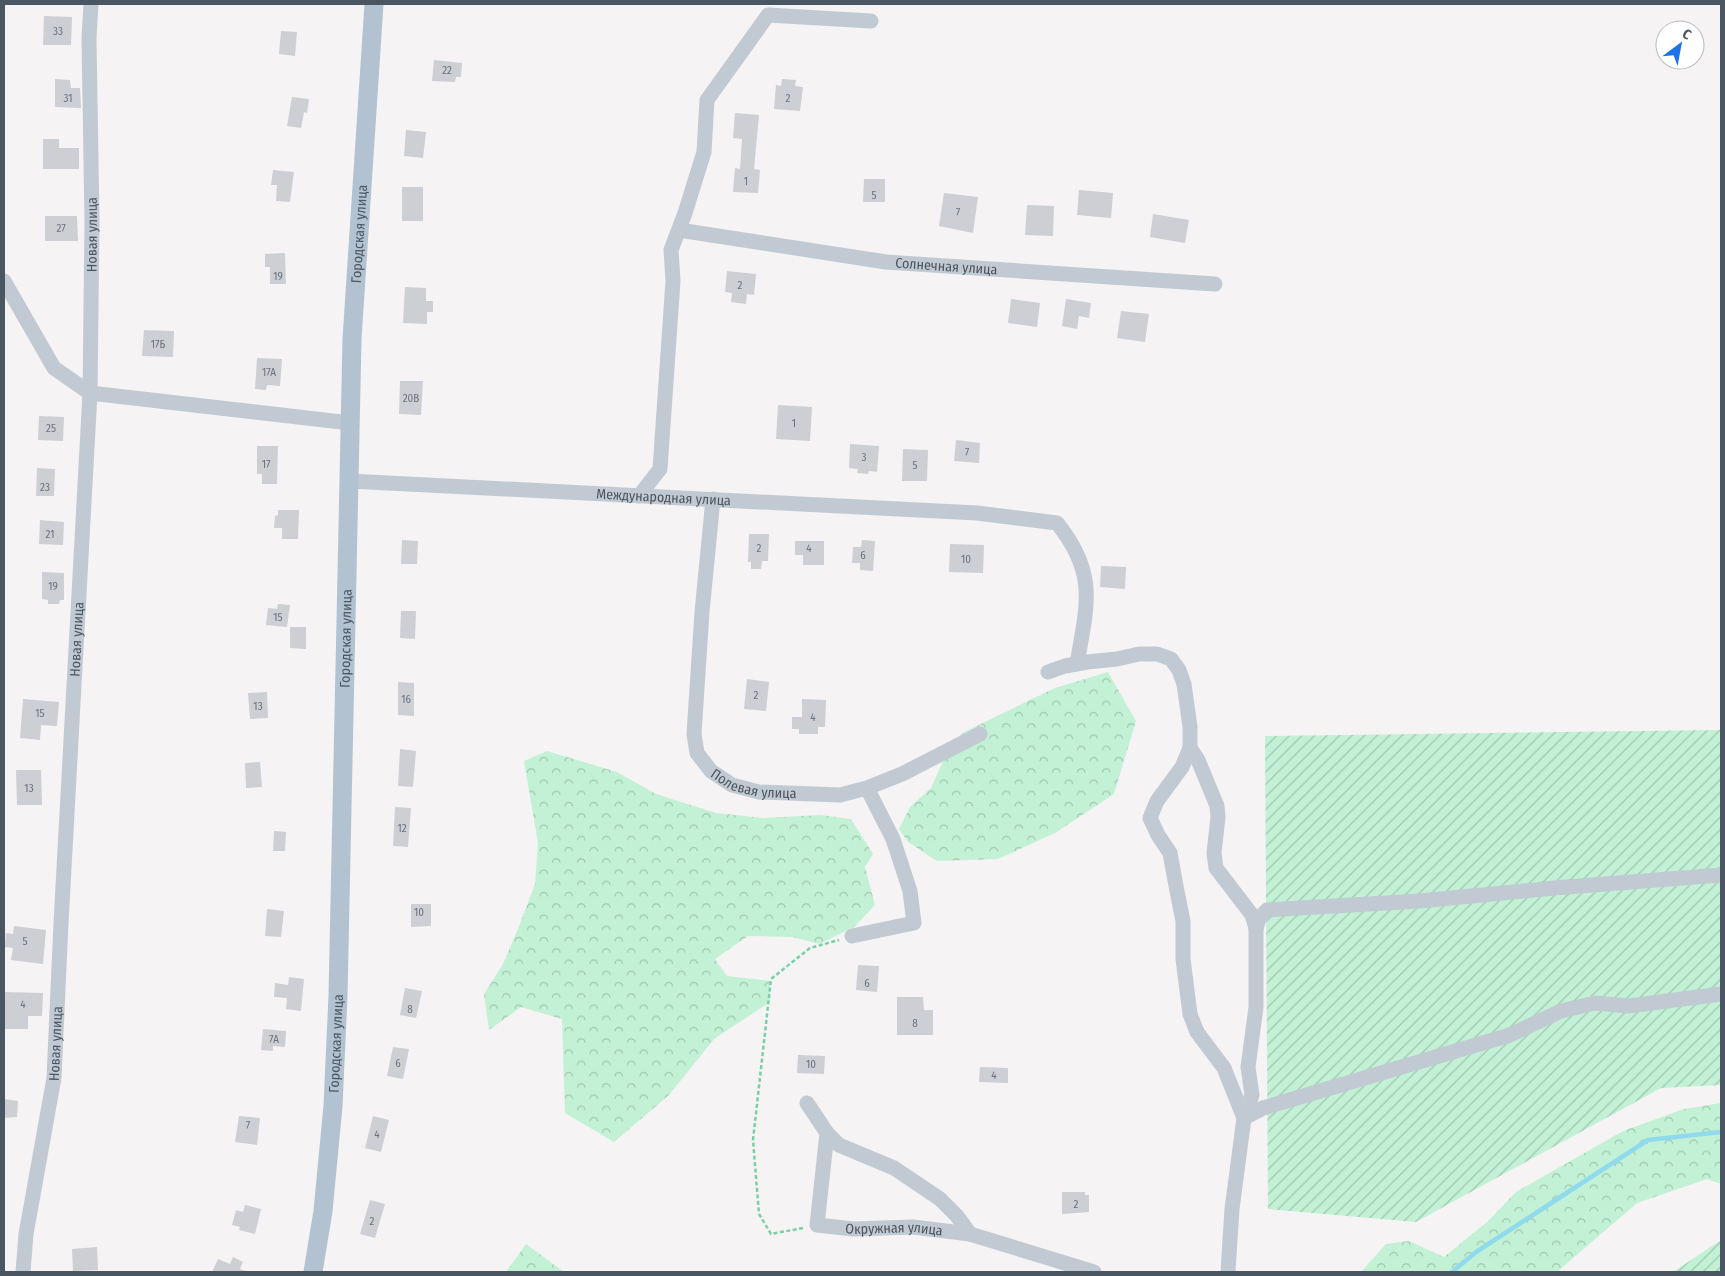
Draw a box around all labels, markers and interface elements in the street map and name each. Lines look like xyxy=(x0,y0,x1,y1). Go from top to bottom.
north arrow xyxy=(1655,20,1705,70)
house number: 33 xyxy=(53,25,63,38)
text: С xyxy=(1679,25,1695,44)
house number: 22 xyxy=(442,64,452,77)
house number: 31 xyxy=(64,92,73,105)
house number: 2 xyxy=(786,92,791,105)
house number: 1 xyxy=(744,175,748,188)
street label: Городская улица xyxy=(348,184,371,284)
house number: 5 xyxy=(871,189,877,202)
street label: Новая улица xyxy=(83,197,101,272)
house number: 7 xyxy=(956,206,961,219)
house number: 27 xyxy=(56,222,66,235)
street label: Солнечная улица xyxy=(895,255,998,278)
house number: 19 xyxy=(273,270,283,283)
house number: 2 xyxy=(738,279,743,292)
house number: 17Б xyxy=(151,338,165,351)
house number: 17А xyxy=(262,366,276,379)
house number: 20В xyxy=(403,392,419,405)
house number: 1 xyxy=(792,417,796,430)
house number: 25 xyxy=(46,422,56,435)
house number: 7 xyxy=(965,446,970,459)
house number: 3 xyxy=(862,451,867,464)
house number: 17 xyxy=(262,458,271,471)
house number: 5 xyxy=(912,459,918,472)
house number: 23 xyxy=(40,481,50,494)
street label: Международная улица xyxy=(596,486,731,509)
house number: 21 xyxy=(46,528,54,541)
house number: 2 xyxy=(757,542,762,555)
house number: 4 xyxy=(806,542,812,555)
house number: 6 xyxy=(860,549,866,562)
house number: 10 xyxy=(961,553,971,566)
house number: 19 xyxy=(48,580,58,593)
street label: Городская улица xyxy=(337,589,356,688)
street label: Новая улица xyxy=(66,601,88,677)
house number: 15 xyxy=(273,611,283,624)
house number: 2 xyxy=(754,689,759,702)
house number: 16 xyxy=(401,693,411,706)
house number: 13 xyxy=(253,700,263,713)
house number: 15 xyxy=(35,707,45,720)
house number: 4 xyxy=(810,711,816,724)
street label: Полевая улица xyxy=(707,765,797,802)
house number: 13 xyxy=(24,782,34,795)
house number: 12 xyxy=(397,822,407,835)
house number: 10 xyxy=(414,906,424,919)
house number: 5 xyxy=(22,935,28,948)
house number: 6 xyxy=(864,977,870,990)
street label: Городская улица xyxy=(326,994,347,1093)
house number: 4 xyxy=(20,998,26,1011)
house number: 8 xyxy=(407,1003,413,1016)
street label: Новая улица xyxy=(46,1006,66,1082)
house number: 8 xyxy=(912,1017,918,1030)
house number: 7А xyxy=(269,1033,279,1046)
house number: 6 xyxy=(395,1057,401,1070)
house number: 10 xyxy=(806,1058,816,1071)
house number: 4 xyxy=(991,1069,997,1082)
house number: 7 xyxy=(246,1119,251,1132)
house number: 4 xyxy=(374,1128,380,1141)
house number: 2 xyxy=(1074,1198,1079,1211)
house number: 2 xyxy=(370,1215,375,1228)
street label: Окружная улица xyxy=(844,1219,944,1240)

